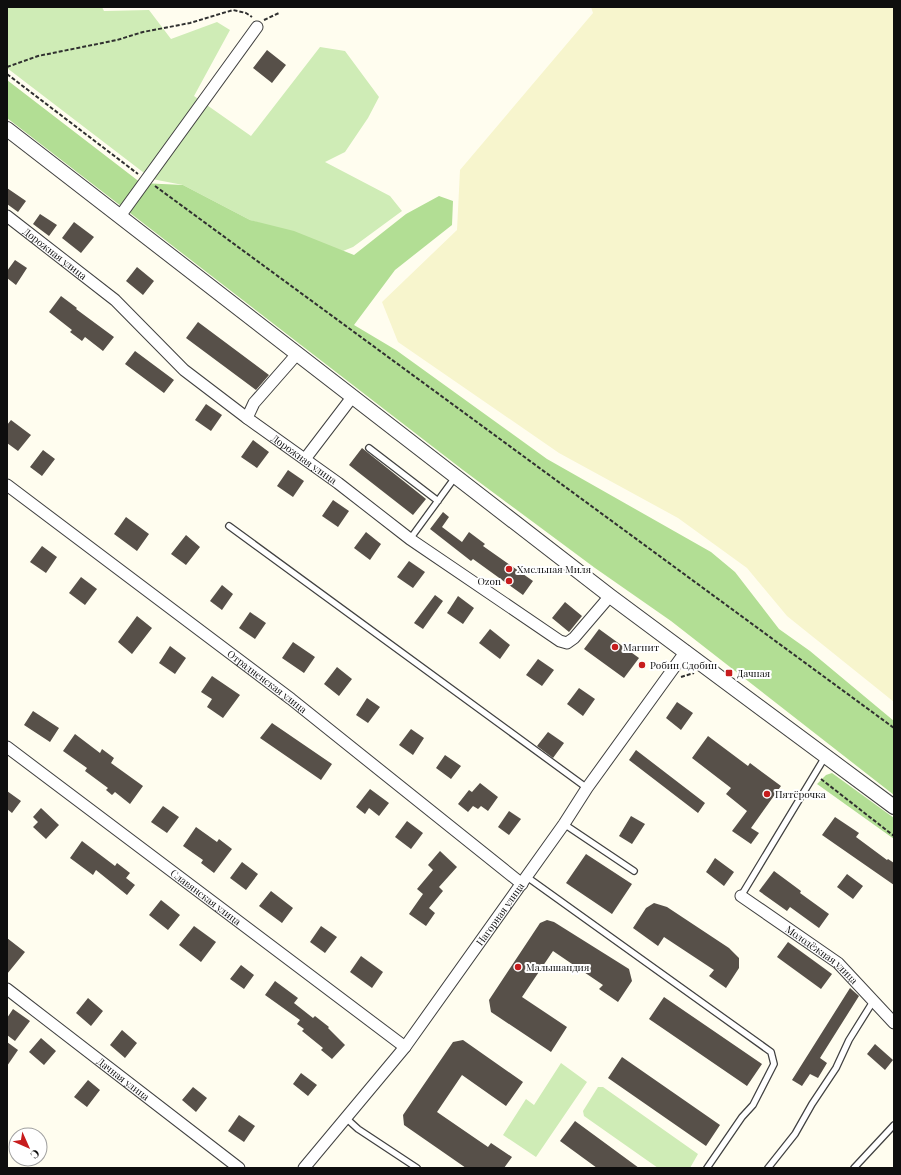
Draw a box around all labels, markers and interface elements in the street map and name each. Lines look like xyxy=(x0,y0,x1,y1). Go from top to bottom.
street label: Дорожная улица xyxy=(20,224,90,283)
street label: Дорожная улица xyxy=(269,431,340,487)
place label: Хмельная Миля xyxy=(517,562,592,576)
marker: Хмельная Миля xyxy=(504,564,514,574)
place label: Ozon xyxy=(477,574,501,588)
marker: Ozon xyxy=(504,576,514,586)
place label: Магнит xyxy=(623,640,660,654)
marker: Магнит xyxy=(610,642,620,652)
street label: Отрадненская улица xyxy=(224,646,310,716)
place label: Робин Сдобин xyxy=(650,658,717,672)
marker: Робин Сдобин xyxy=(637,660,647,670)
place label: Дачная xyxy=(737,666,771,680)
marker: Дачная xyxy=(724,668,734,678)
place label: Пятёрочка xyxy=(775,787,826,801)
marker: Пятёрочка xyxy=(762,789,772,799)
street label: Славянская улица xyxy=(168,866,244,928)
street label: Нагорная улица xyxy=(473,880,527,948)
street label: Молодёжная улица xyxy=(783,922,861,987)
place label: Малышандия xyxy=(526,960,590,974)
marker: Малышандия xyxy=(513,962,523,972)
street label: Дачная улица xyxy=(94,1054,152,1103)
north arrow xyxy=(8,1127,48,1167)
text: С xyxy=(27,1146,43,1163)

